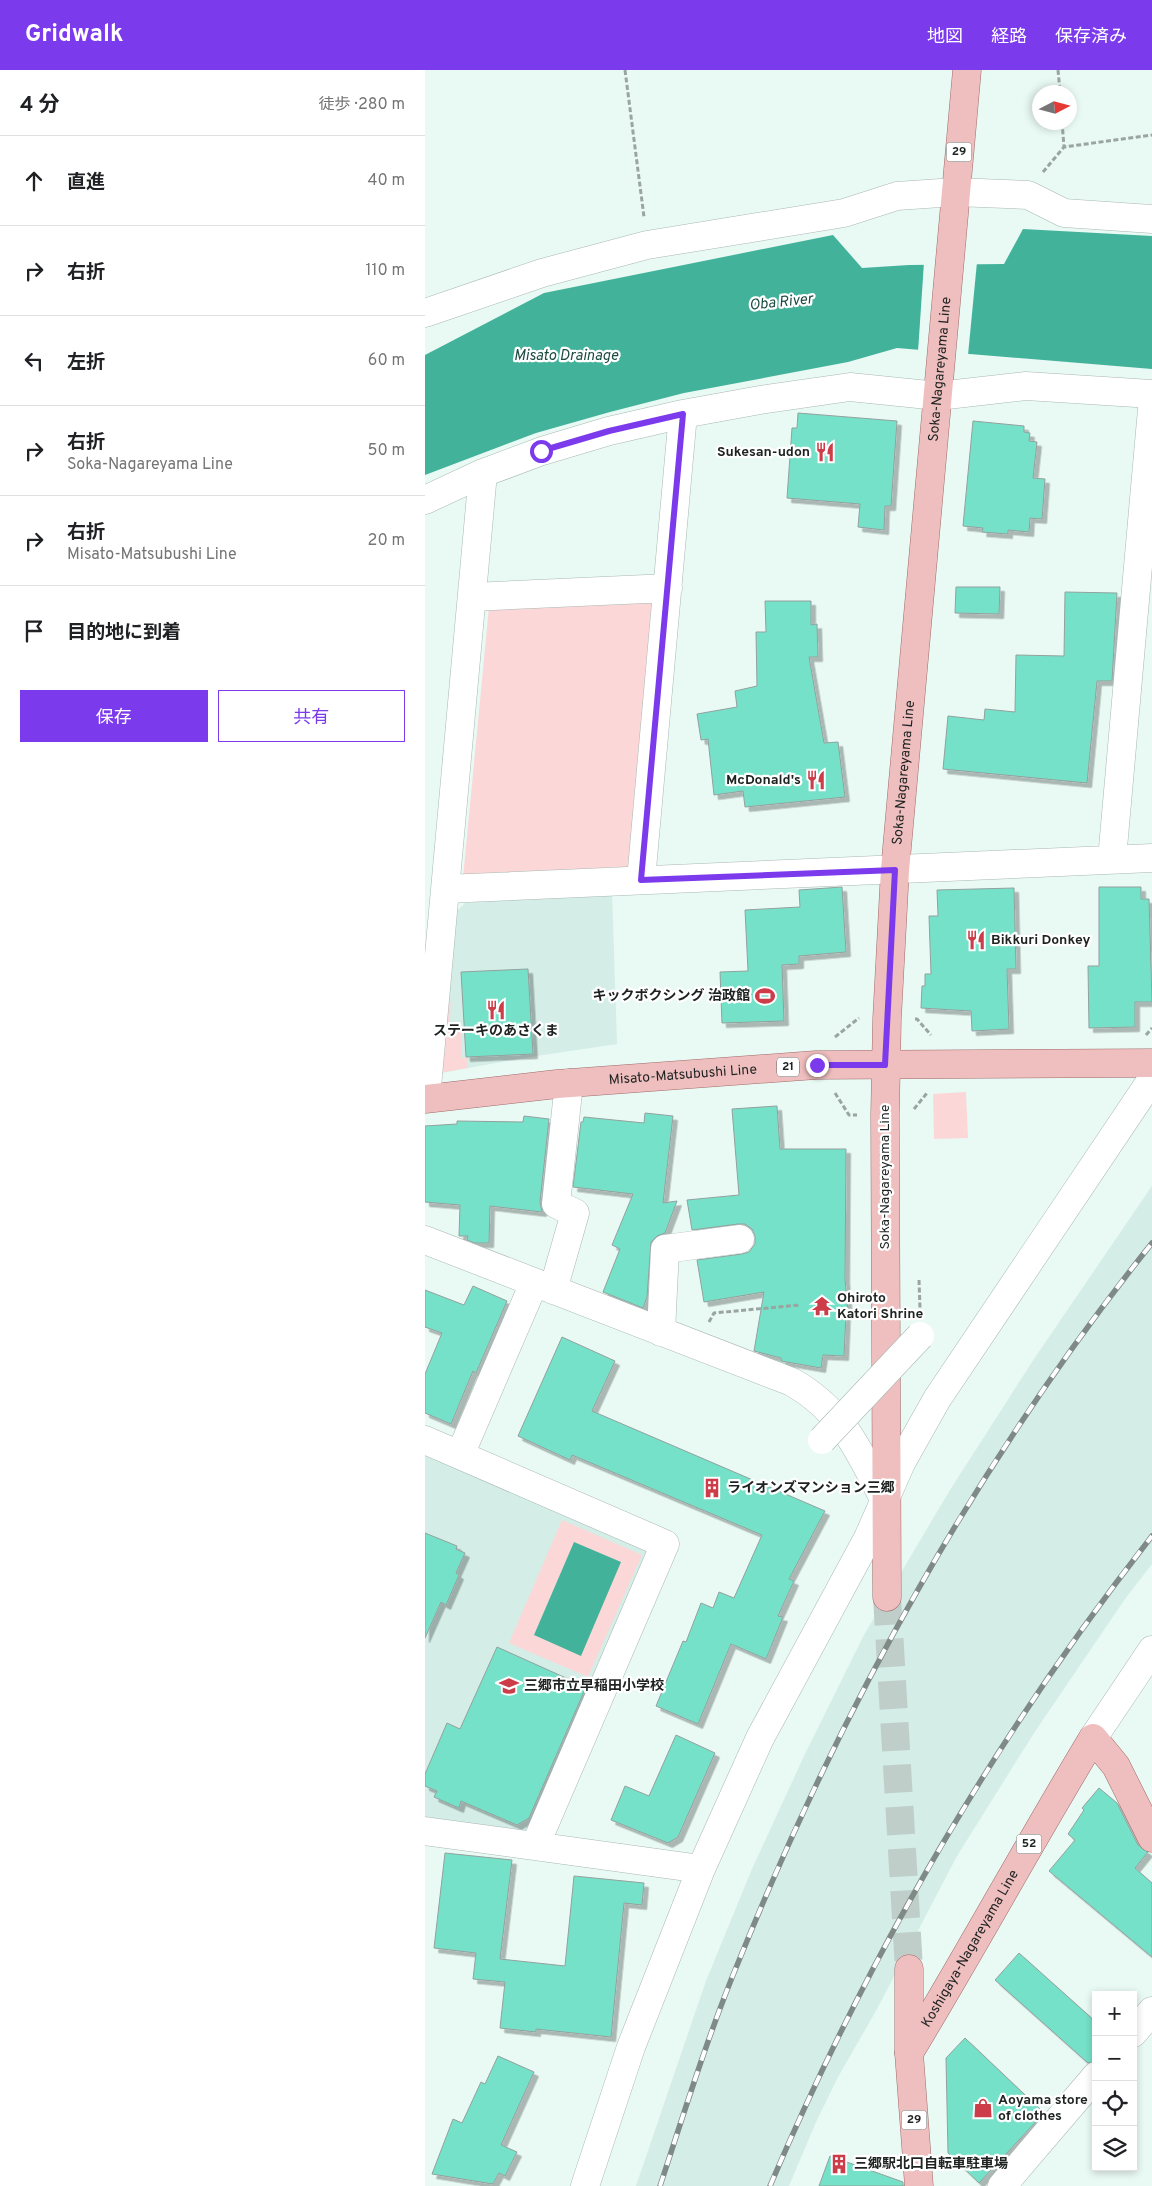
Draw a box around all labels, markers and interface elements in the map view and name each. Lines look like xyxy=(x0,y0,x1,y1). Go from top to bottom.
text: Gridwalk xyxy=(25,20,123,50)
text: 地図 xyxy=(927,26,963,49)
text: 経路 xyxy=(991,26,1027,49)
text: 保存済み xyxy=(1055,26,1127,49)
north arrow xyxy=(1032,85,1077,130)
text: 4 分 xyxy=(20,92,60,119)
text: 徒歩 · 280 m xyxy=(318,95,405,115)
road number: 29 xyxy=(947,142,971,161)
icon: ahead xyxy=(20,167,48,195)
text: 直進 xyxy=(67,171,105,195)
text: 40 m xyxy=(367,171,405,191)
icon: right xyxy=(20,257,48,285)
text: 右折 xyxy=(67,261,105,285)
text: 110 m xyxy=(365,261,405,281)
water label: Oba River xyxy=(748,290,815,316)
street label: Soka-Nagareyama Line xyxy=(925,296,955,442)
icon: left xyxy=(20,347,48,375)
water label: Misato Drainage xyxy=(514,347,619,366)
text: 左折 xyxy=(67,351,105,375)
text: 60 m xyxy=(368,351,405,371)
text: 右折 xyxy=(67,431,105,455)
icon: right xyxy=(20,437,48,465)
route start xyxy=(530,440,553,463)
text: 50 m xyxy=(368,441,405,461)
restaurant icon: Sukesan-udon xyxy=(814,441,836,463)
place label: Sukesan-udon xyxy=(717,444,810,461)
text: Soka-Nagareyama Line xyxy=(67,455,233,475)
text: 右折 xyxy=(67,521,105,545)
icon: right xyxy=(20,527,48,555)
text: 20 m xyxy=(368,531,405,551)
text: Misato-Matsubushi Line xyxy=(67,545,237,565)
icon: arrive xyxy=(20,617,48,645)
text: 目的地に到着 xyxy=(67,621,181,645)
button: 保存 xyxy=(20,690,208,742)
button: 共有 xyxy=(218,690,405,742)
street label: Soka-Nagareyama Line xyxy=(889,700,919,846)
restaurant icon: McDonald's xyxy=(805,769,827,791)
place label: McDonald's xyxy=(726,772,801,789)
restaurant icon: Bikkuri Donkey xyxy=(965,929,987,951)
place label: Bikkuri Donkey xyxy=(991,932,1090,949)
sports icon: キックボクシング 治政館 xyxy=(754,985,776,1007)
place label: キックボクシング 治政館 xyxy=(593,987,750,1005)
restaurant icon: ステーキのあさくま xyxy=(485,999,507,1021)
place label: ステーキのあさくま xyxy=(433,1023,559,1040)
route end xyxy=(806,1054,829,1077)
road number: 21 xyxy=(777,1058,799,1076)
street label: Misato-Matsubushi Line xyxy=(608,1061,758,1089)
street label: Soka-Nagareyama Line xyxy=(877,1104,894,1250)
place label: Ohiroto Katori Shrine xyxy=(837,1290,924,1323)
temple icon: Ohiroto Katori Shrine xyxy=(811,1295,833,1317)
building icon: ライオンズマンション三郷 xyxy=(701,1477,723,1499)
place label: ライオンズマンション三郷 xyxy=(727,1479,895,1497)
school or university icon: 三郷市立早稲田小学校 xyxy=(498,1675,520,1697)
place label: 三郷市立早稲田小学校 xyxy=(524,1678,664,1695)
road number: 52 xyxy=(1017,1835,1041,1854)
street label: Koshigaya-Nagareyama Line xyxy=(918,1867,1022,2030)
map controls xyxy=(1092,1991,1137,2171)
button: + xyxy=(1092,1991,1137,2036)
button: − xyxy=(1092,2036,1137,2081)
button: locate xyxy=(1092,2081,1137,2126)
place label: Aoyama store of clothes xyxy=(998,2092,1088,2125)
shop icon: Aoyama store of clothes xyxy=(972,2097,994,2119)
road number: 29 xyxy=(901,2110,927,2130)
button: layers xyxy=(1092,2126,1137,2171)
building icon: 三郷駅北口自転車駐車場 xyxy=(828,2153,850,2175)
place label: 三郷駅北口自転車駐車場 xyxy=(854,2156,1008,2173)

